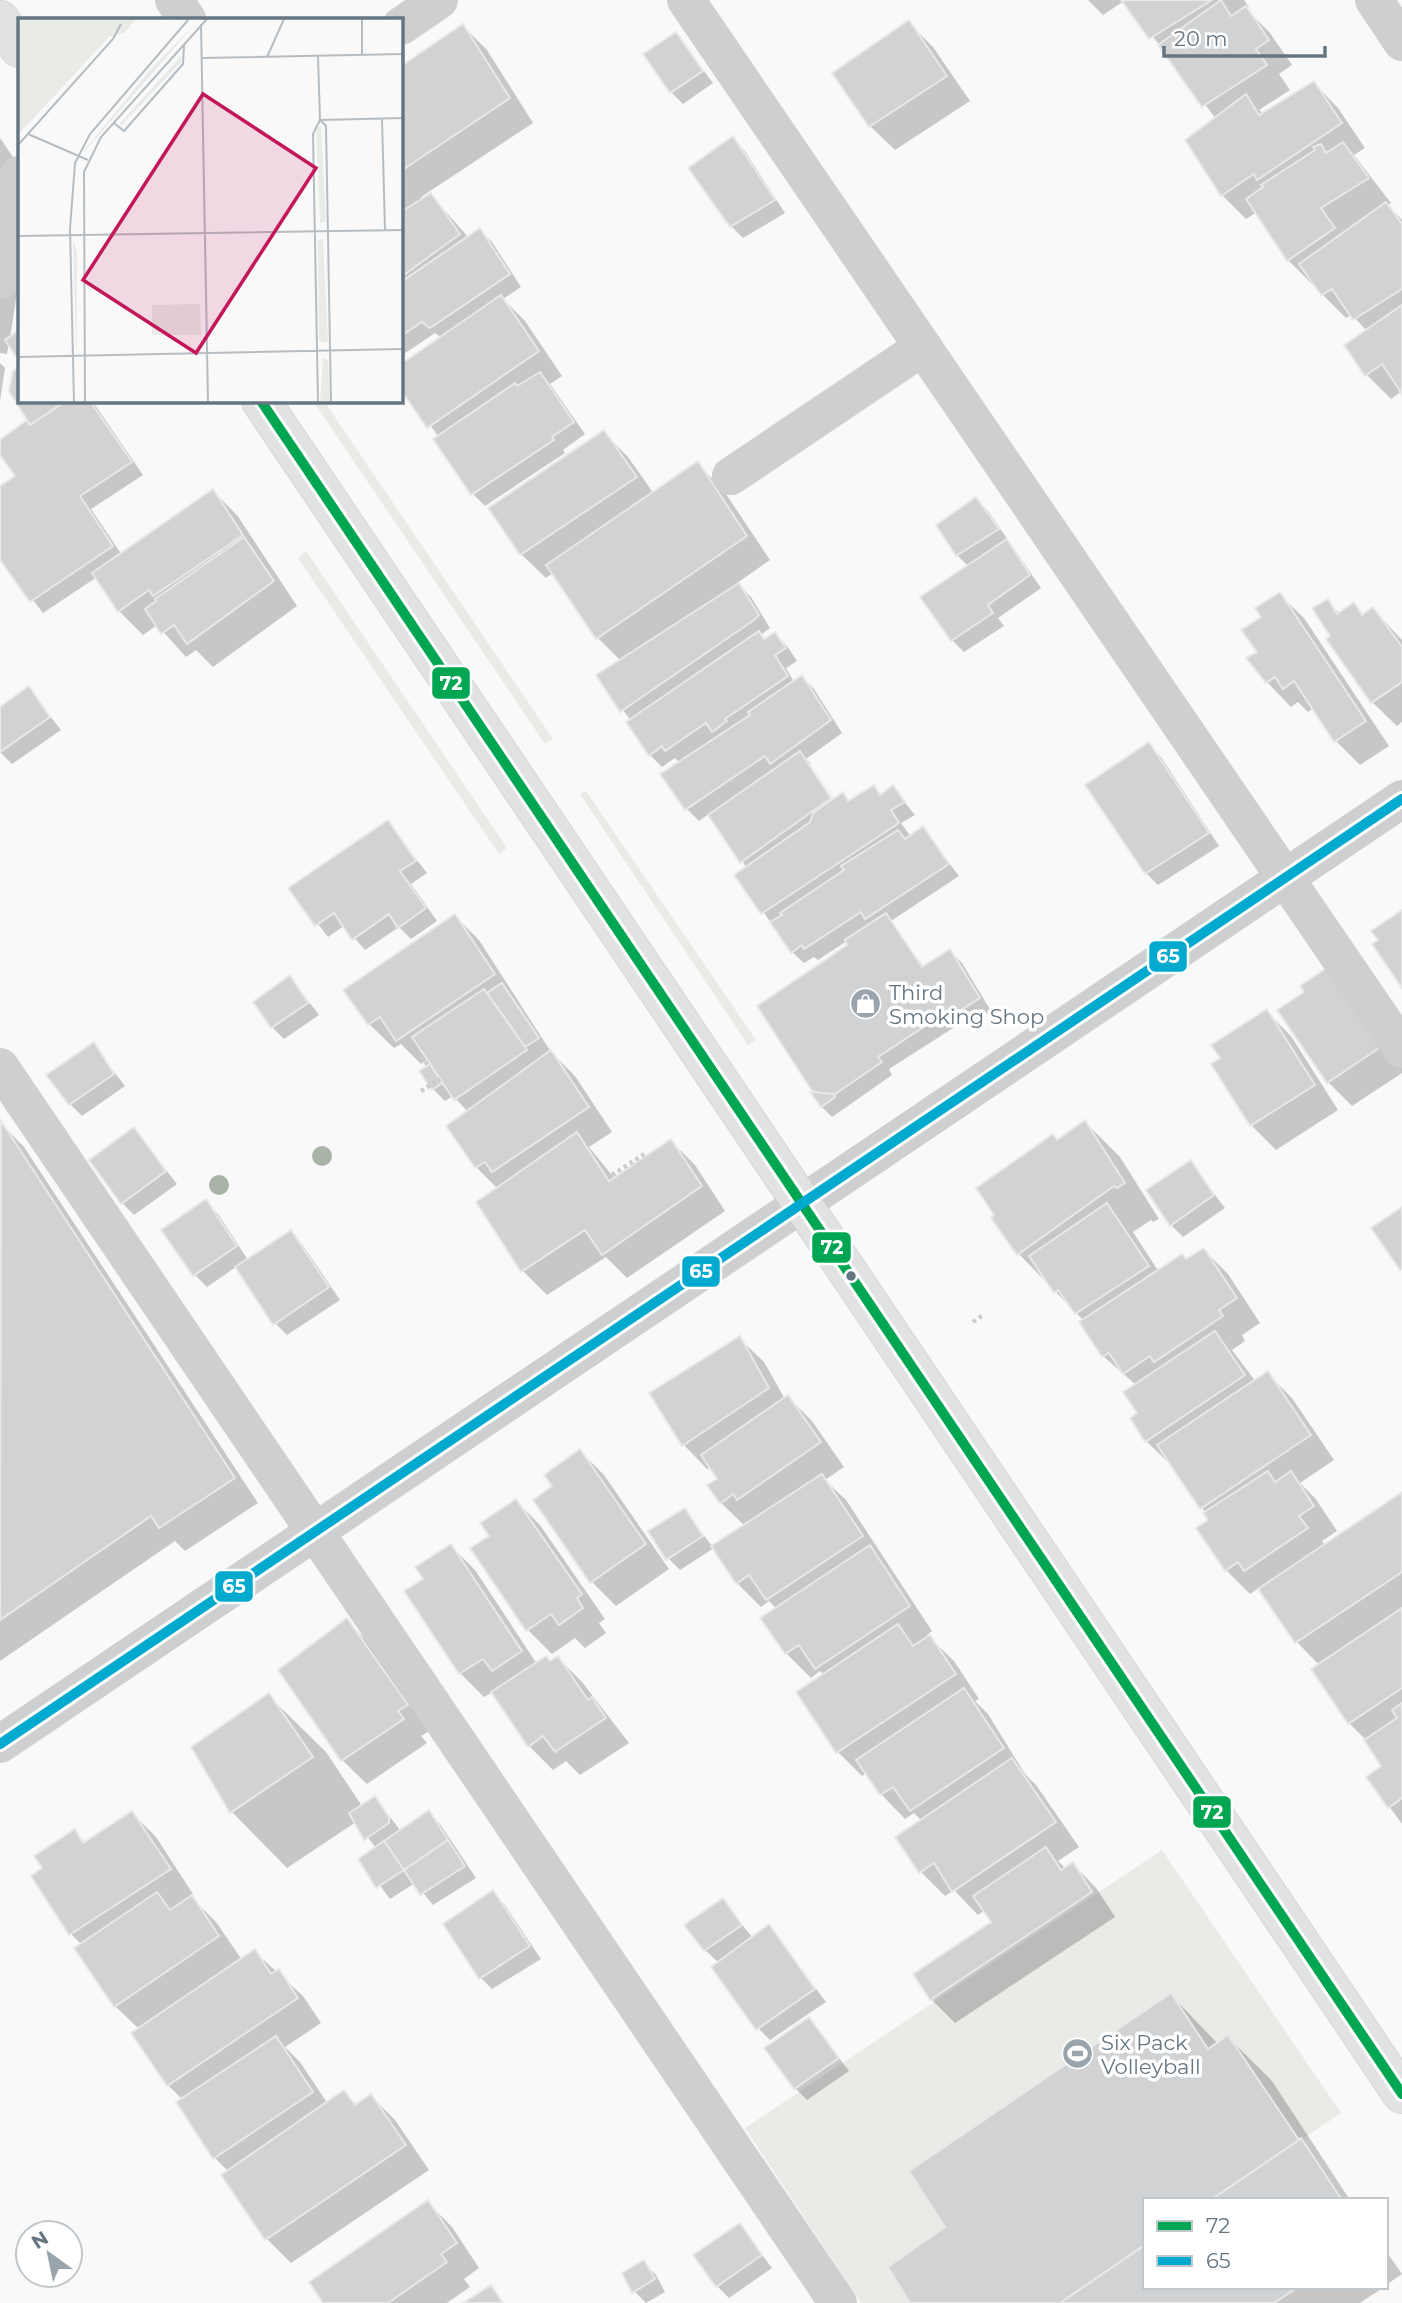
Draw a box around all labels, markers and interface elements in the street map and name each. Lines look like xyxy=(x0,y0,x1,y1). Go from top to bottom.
scale bar xyxy=(1164,14,1325,58)
inset map xyxy=(18,18,402,402)
text: 20 m xyxy=(1174,26,1228,51)
line badge: 72 xyxy=(431,666,471,700)
text: 72 xyxy=(440,672,463,695)
line badge: 65 xyxy=(1148,940,1188,973)
text: 65 xyxy=(1156,945,1180,968)
place label: Third Smoking Shop xyxy=(889,980,1044,1029)
shop icon: Third Smoking Shop xyxy=(849,987,883,1021)
line badge: 72 xyxy=(811,1231,852,1264)
text: 72 xyxy=(821,1236,844,1259)
line badge: 65 xyxy=(681,1255,721,1288)
text: 65 xyxy=(689,1260,713,1283)
unlabelled marker xyxy=(844,1269,858,1283)
line badge: 65 xyxy=(214,1570,254,1603)
text: 65 xyxy=(222,1575,246,1598)
line badge: 72 xyxy=(1192,1795,1232,1829)
text: 72 xyxy=(1201,1801,1224,1824)
place label: Six Pack Volleyball xyxy=(1101,2030,1201,2079)
sports icon: Six Pack Volleyball xyxy=(1061,2037,1095,2071)
legend xyxy=(1143,2198,1388,2289)
text: 72 xyxy=(1206,2213,1230,2238)
north arrow xyxy=(14,2219,84,2289)
text: N xyxy=(27,2226,53,2254)
text: 65 xyxy=(1206,2248,1231,2273)

